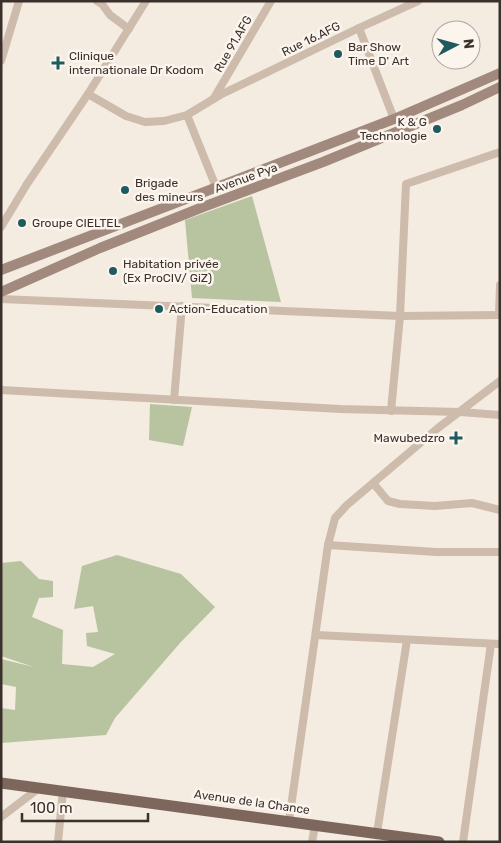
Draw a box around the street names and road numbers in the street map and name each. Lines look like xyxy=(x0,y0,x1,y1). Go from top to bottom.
street label: Rue 91.AFG xyxy=(211,13,255,75)
street label: Rue 16.AFG xyxy=(279,19,343,59)
street label: Avenue Pya xyxy=(213,160,279,196)
street label: Avenue de la Chance xyxy=(193,787,311,817)

